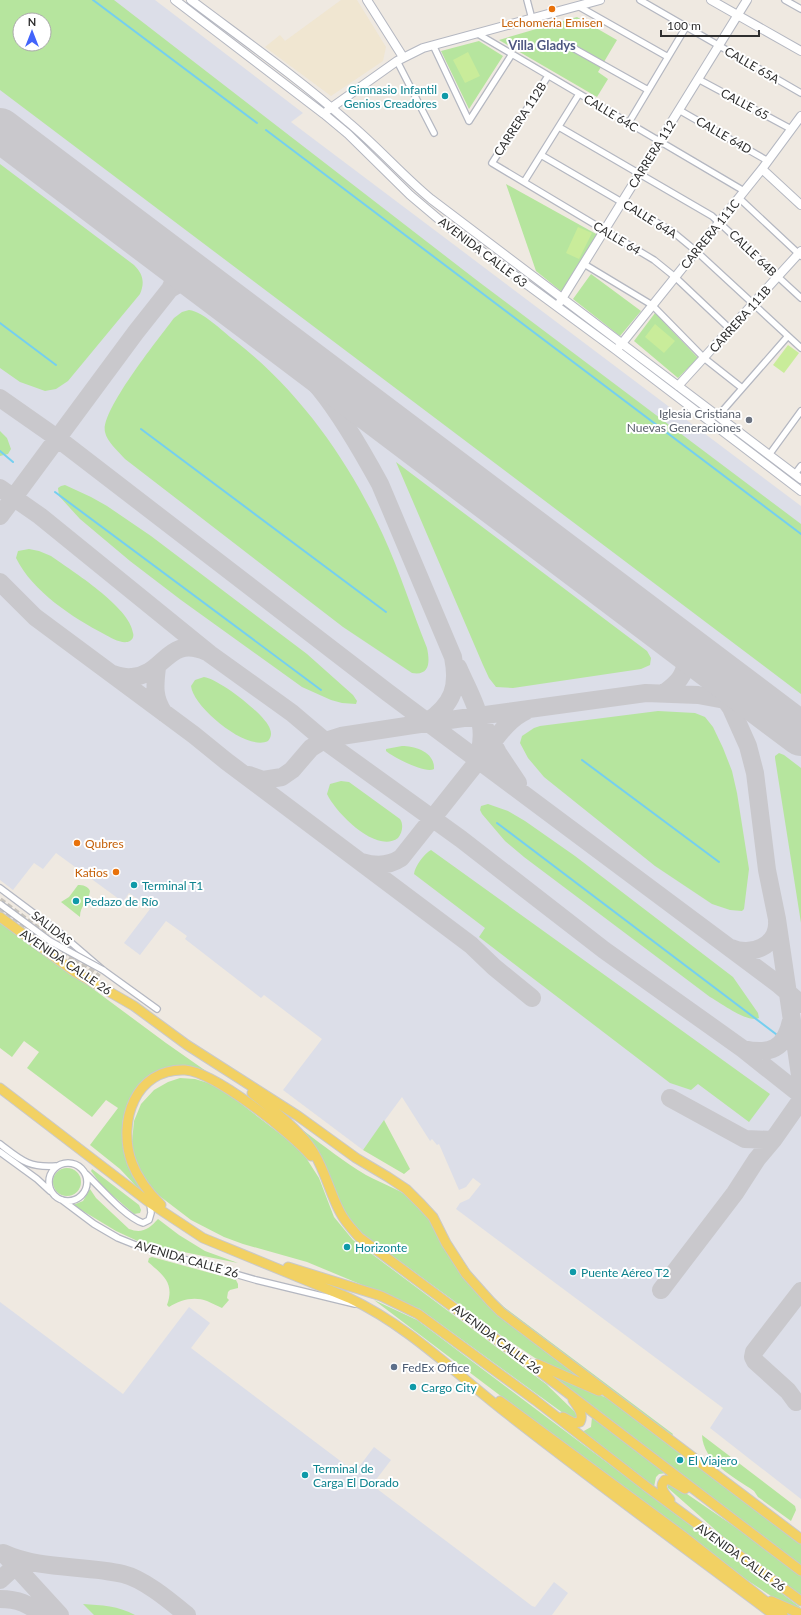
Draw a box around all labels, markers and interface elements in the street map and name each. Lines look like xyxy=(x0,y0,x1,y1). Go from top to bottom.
marker: Lechomeria Emisen xyxy=(547,4,557,14)
north arrow xyxy=(12,12,52,52)
scale bar xyxy=(661,12,759,38)
text: N xyxy=(28,15,36,28)
place label: Lechomeria Emisen xyxy=(501,15,603,30)
text: 100 m xyxy=(667,18,701,33)
district label: Villa Gladys xyxy=(507,37,576,53)
street label: CALLE 65A xyxy=(722,43,783,87)
street label: CARRERA 112B xyxy=(491,79,550,159)
place label: Gimnasio Infantil Genios Creadores xyxy=(344,82,437,111)
street label: CALLE 65 xyxy=(718,85,772,123)
marker: Gimnasio Infantil Genios Creadores xyxy=(440,91,450,101)
street label: CALLE 64C xyxy=(581,91,641,135)
street label: CALLE 64D xyxy=(694,113,754,157)
street label: CARRERA 112 xyxy=(625,117,679,191)
street label: CARRERA 111C xyxy=(677,196,743,272)
street label: CALLE 64A xyxy=(620,197,680,242)
street label: AVENIDA CALLE 63 xyxy=(436,214,530,290)
street label: CALLE 64 xyxy=(591,218,643,258)
street label: CALLE 64B xyxy=(726,227,780,279)
street label: CARRERA 111B xyxy=(706,282,774,356)
place label: Iglesia Cristiana Nuevas Generaciones xyxy=(627,406,741,435)
marker: Iglesia Cristiana Nuevas Generaciones xyxy=(744,415,754,425)
place label: Qubres xyxy=(85,836,124,851)
marker: Qubres xyxy=(72,838,82,848)
place label: Katios xyxy=(75,865,108,880)
marker: Katios xyxy=(111,867,121,877)
place label: Terminal T1 xyxy=(142,878,203,893)
marker: Terminal T1 xyxy=(129,880,139,890)
place label: Pedazo de Río xyxy=(84,894,159,909)
marker: Pedazo de Río xyxy=(71,896,81,906)
street label: SALIDAS xyxy=(29,907,75,949)
street label: AVENIDA CALLE 26 xyxy=(17,926,115,998)
street label: AVENIDA CALLE 26 xyxy=(133,1237,241,1281)
place label: Horizonte xyxy=(355,1240,407,1255)
marker: Horizonte xyxy=(342,1242,352,1252)
place label: Puente Aéreo T2 xyxy=(581,1265,669,1280)
marker: Puente Aéreo T2 xyxy=(568,1267,578,1277)
street label: AVENIDA CALLE 26 xyxy=(450,1301,544,1377)
place label: FedEx Office xyxy=(402,1360,469,1375)
marker: FedEx Office xyxy=(389,1362,399,1372)
place label: Cargo City xyxy=(421,1380,477,1395)
marker: Cargo City xyxy=(408,1382,418,1392)
place label: El Viajero xyxy=(688,1453,738,1468)
marker: El Viajero xyxy=(675,1455,685,1465)
place label: Terminal de Carga El Dorado xyxy=(313,1461,399,1490)
marker: Terminal de Carga El Dorado xyxy=(300,1470,310,1480)
street label: AVENIDA CALLE 26 xyxy=(693,1519,789,1595)

